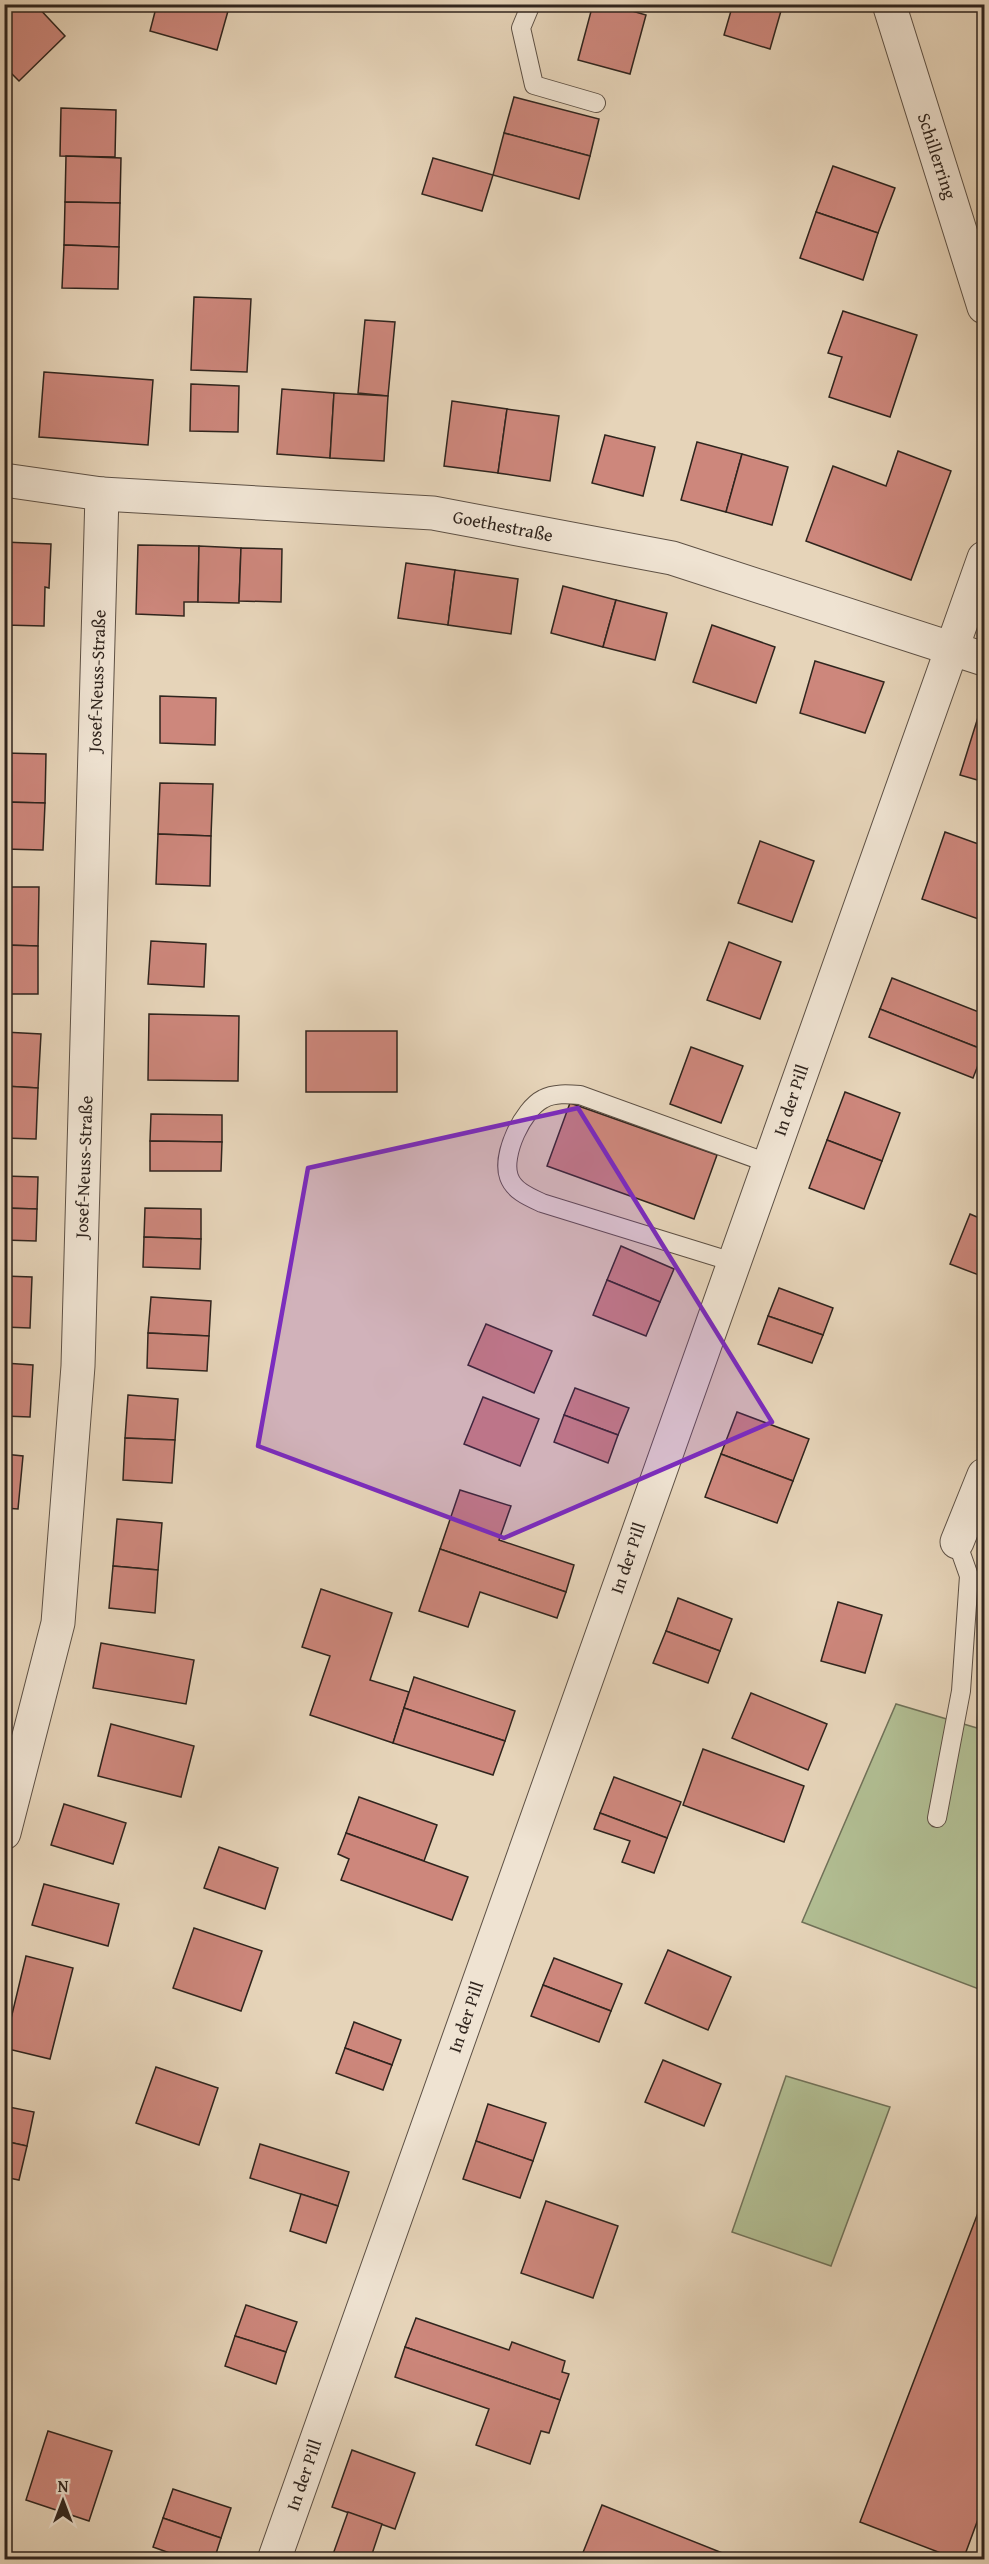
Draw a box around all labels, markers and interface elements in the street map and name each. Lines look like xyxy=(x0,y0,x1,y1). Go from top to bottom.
street label: Schillerring xyxy=(911,109,964,202)
street label: Goethestraße xyxy=(451,503,555,548)
street label: Josef-Neuss-Straße xyxy=(80,609,112,755)
street label: In der Pill xyxy=(766,1061,815,1139)
street label: Josef-Neuss-Straße xyxy=(67,1095,99,1241)
street label: In der Pill xyxy=(603,1519,652,1597)
street label: In der Pill xyxy=(441,1978,490,2056)
street label: In der Pill xyxy=(279,2436,328,2514)
north arrow xyxy=(33,2471,93,2531)
text: N xyxy=(58,2474,69,2498)

